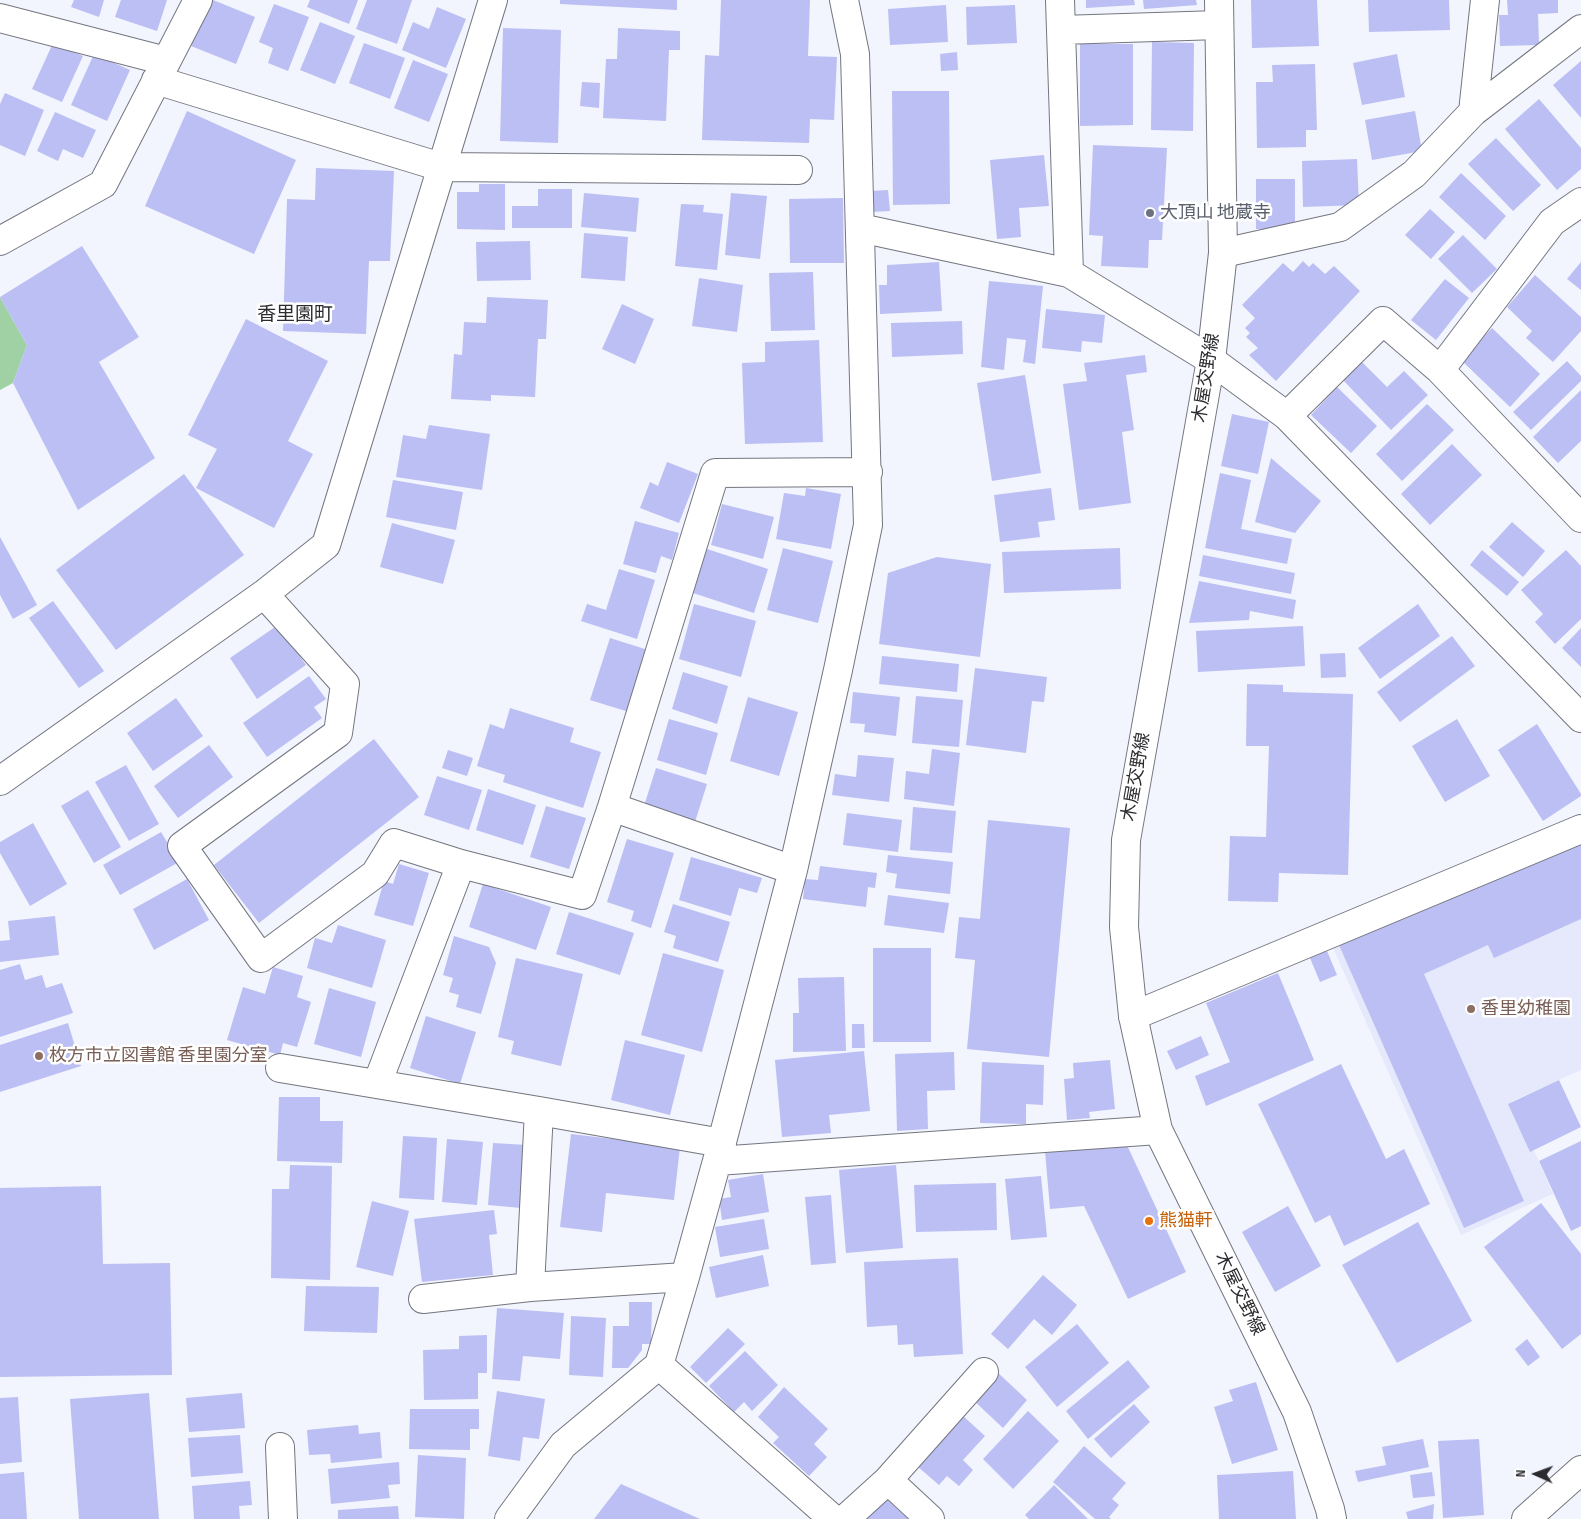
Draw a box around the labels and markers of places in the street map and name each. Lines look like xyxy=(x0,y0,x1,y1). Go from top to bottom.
place label: 大頂山 地蔵寺 xyxy=(1160,202,1271,224)
marker: 大頂山 地蔵寺 xyxy=(1144,207,1156,219)
place label: 香里幼稚園 xyxy=(1481,998,1571,1020)
marker: 香里幼稚園 xyxy=(1465,1003,1477,1015)
place label: 枚方市立図書館 香里園分室 xyxy=(49,1045,268,1067)
marker: 枚方市立図書館 香里園分室 xyxy=(33,1050,45,1062)
place label: 熊猫軒 xyxy=(1159,1210,1213,1232)
marker: 熊猫軒 xyxy=(1143,1215,1155,1227)

